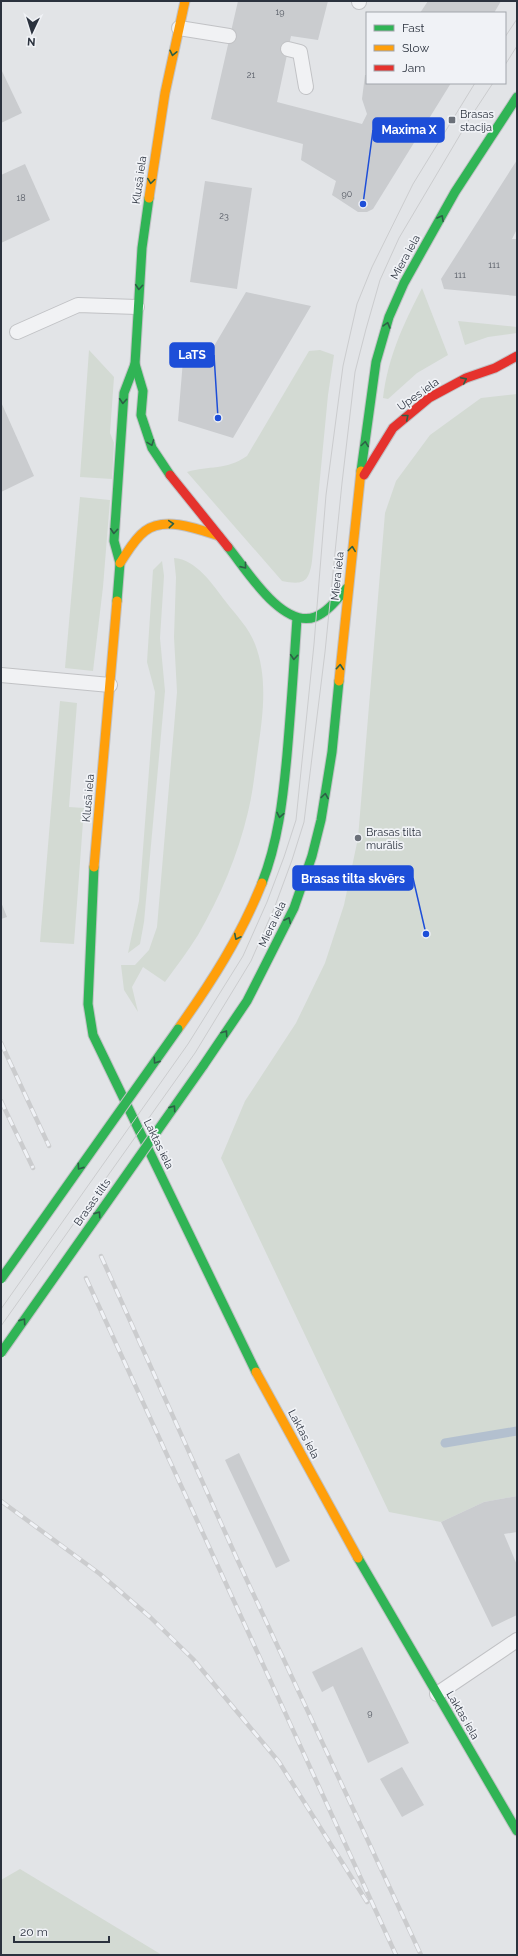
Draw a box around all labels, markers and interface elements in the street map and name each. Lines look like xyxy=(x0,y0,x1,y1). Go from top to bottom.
house number: 19 xyxy=(275,7,285,17)
north arrow xyxy=(12,12,52,52)
legend xyxy=(366,12,506,84)
text: Fast xyxy=(402,21,425,35)
text: N xyxy=(27,35,36,48)
text: Slow xyxy=(402,41,429,55)
one-way arrow xyxy=(170,50,178,56)
text: Jam xyxy=(402,61,425,75)
house number: 21 xyxy=(247,70,255,80)
place label: Brasas stacija xyxy=(460,108,494,134)
marker: Brasas stacija xyxy=(447,115,457,125)
callout: Maxima X xyxy=(373,118,444,142)
text: Maxima X xyxy=(381,123,437,137)
street label: Klusā iela xyxy=(130,155,149,205)
one-way arrow xyxy=(147,178,156,184)
house number: 90 xyxy=(342,189,353,199)
house number: 18 xyxy=(16,193,26,203)
house number: 23 xyxy=(219,211,229,221)
one-way arrow xyxy=(436,215,443,222)
street label: Miera iela xyxy=(388,233,423,282)
house number: 111 xyxy=(488,260,500,270)
house number: 111 xyxy=(454,270,466,280)
one-way arrow xyxy=(135,284,144,290)
one-way arrow xyxy=(382,321,391,328)
callout: LaTS xyxy=(170,343,214,367)
text: LaTS xyxy=(178,348,206,362)
street label: Upes iela xyxy=(395,375,441,413)
one-way arrow xyxy=(459,377,467,385)
one-way arrow xyxy=(119,398,128,404)
one-way arrow xyxy=(401,415,409,422)
one-way arrow xyxy=(146,439,154,446)
one-way arrow xyxy=(360,441,369,447)
one-way arrow xyxy=(168,520,174,529)
one-way arrow xyxy=(110,528,119,534)
one-way arrow xyxy=(347,546,356,552)
street label: Miera iela xyxy=(328,551,347,601)
one-way arrow xyxy=(239,562,246,569)
one-way arrow xyxy=(290,654,299,660)
one-way arrow xyxy=(335,664,344,670)
street label: Klusā iela xyxy=(80,773,97,823)
one-way arrow xyxy=(320,793,328,799)
one-way arrow xyxy=(276,811,284,818)
place label: Brasas tilta murālis xyxy=(366,826,421,852)
marker: Brasas tilta murālis xyxy=(353,833,363,843)
callout: Brasas tilta skvērs xyxy=(293,866,413,890)
text: Brasas tilta skvērs xyxy=(301,872,405,886)
street label: Miera iela xyxy=(256,899,289,949)
one-way arrow xyxy=(283,917,291,924)
one-way arrow xyxy=(235,933,242,940)
one-way arrow xyxy=(220,1031,227,1038)
one-way arrow xyxy=(153,1057,161,1064)
one-way arrow xyxy=(168,1106,175,1113)
street label: Laktas iela xyxy=(141,1117,176,1171)
one-way arrow xyxy=(77,1163,85,1170)
street label: Brasas tilts xyxy=(71,1176,113,1228)
one-way arrow xyxy=(94,1212,101,1219)
one-way arrow xyxy=(19,1318,26,1325)
street label: Laktas iela xyxy=(285,1407,322,1461)
street label: Laktas iela xyxy=(443,1689,482,1742)
house number: 9 xyxy=(367,1708,373,1718)
scale bar xyxy=(14,1918,109,1944)
text: 20 m xyxy=(20,1925,48,1939)

